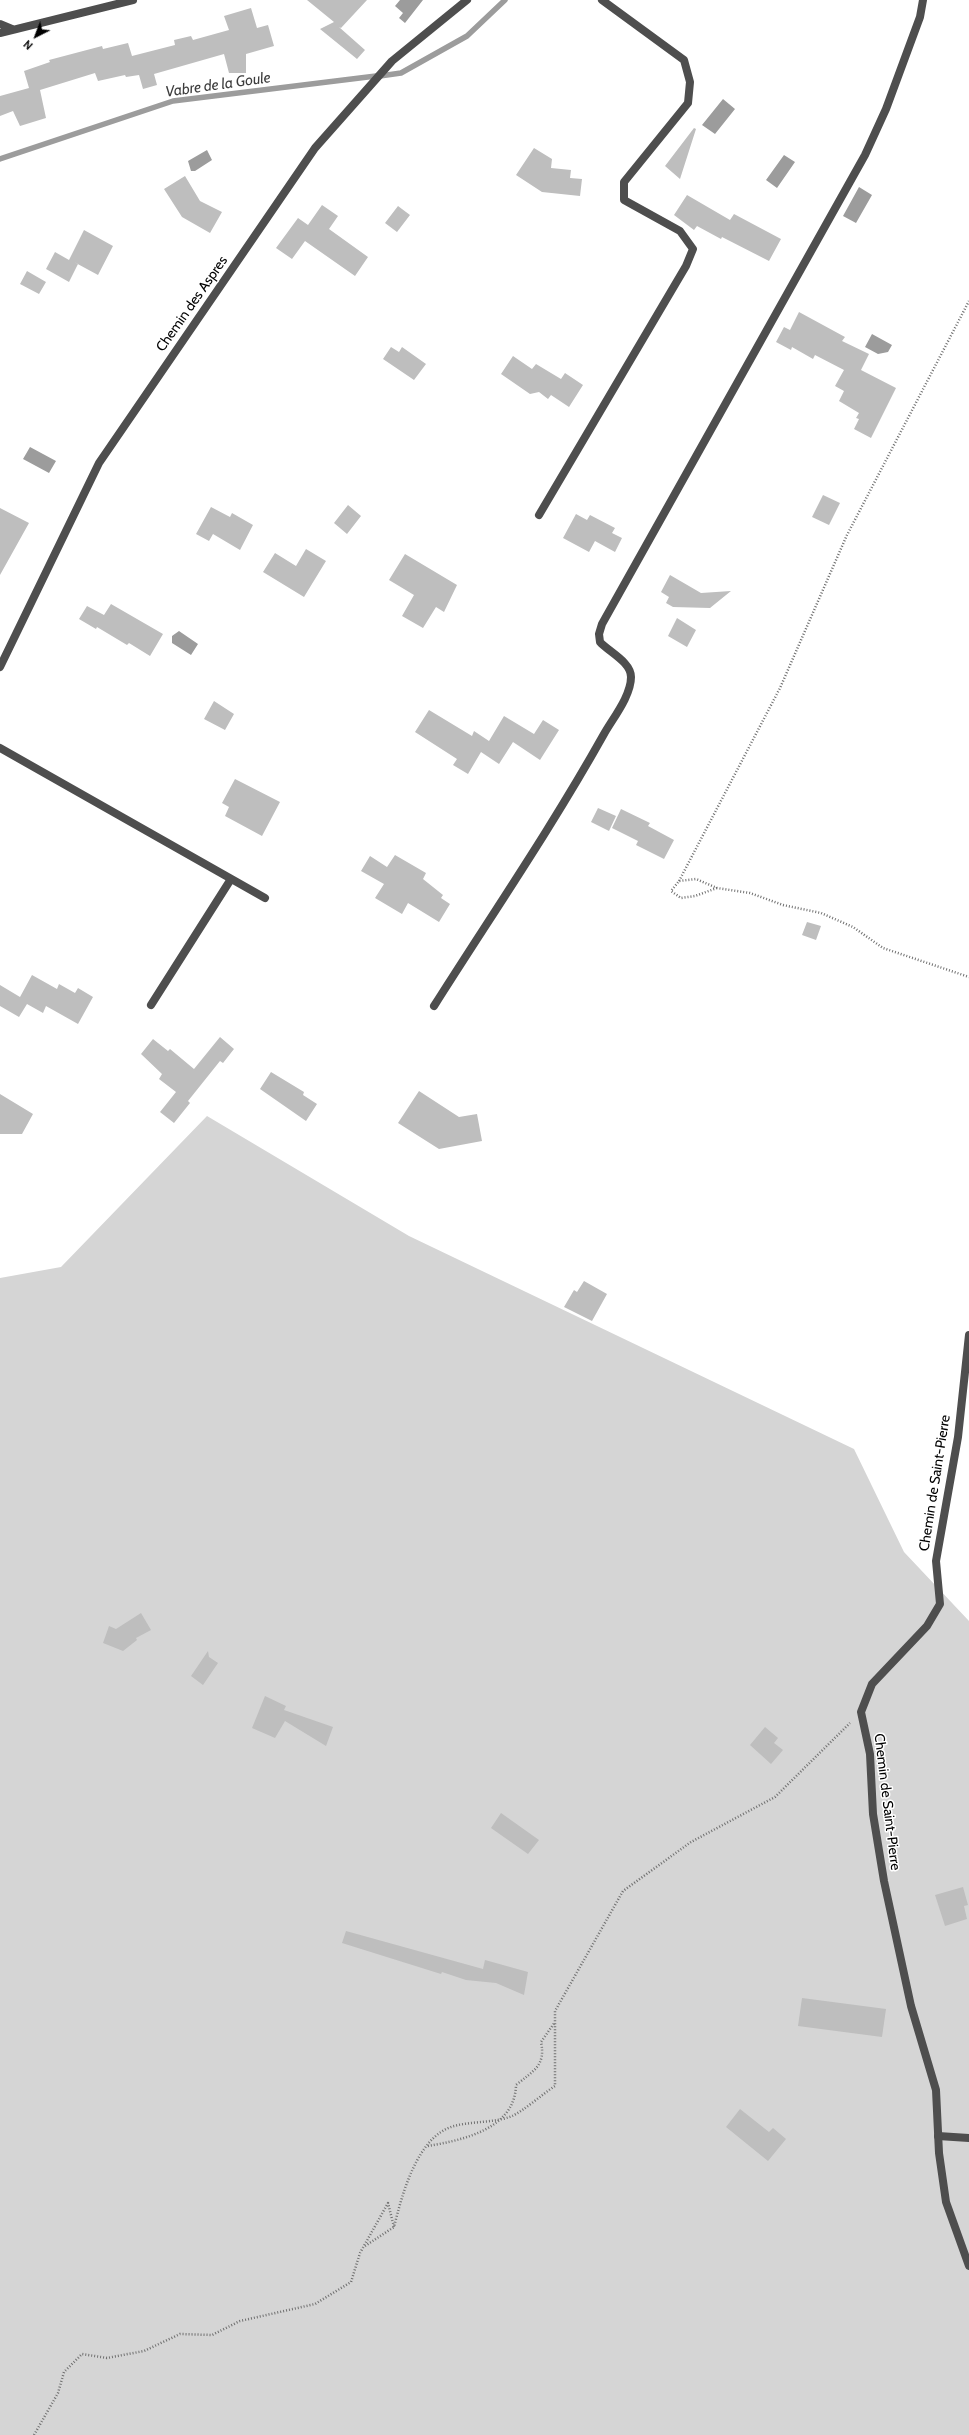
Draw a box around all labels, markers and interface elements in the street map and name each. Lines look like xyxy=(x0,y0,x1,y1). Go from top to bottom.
north arrow xyxy=(16,16,56,56)
text: N xyxy=(20,37,36,53)
water label: Vabre de la Goule xyxy=(164,69,272,101)
street label: Chemin des Aspres xyxy=(153,253,231,355)
street label: Chemin de Saint-Pierre xyxy=(916,1414,954,1552)
street label: Chemin de Saint-Pierre xyxy=(870,1733,904,1871)

